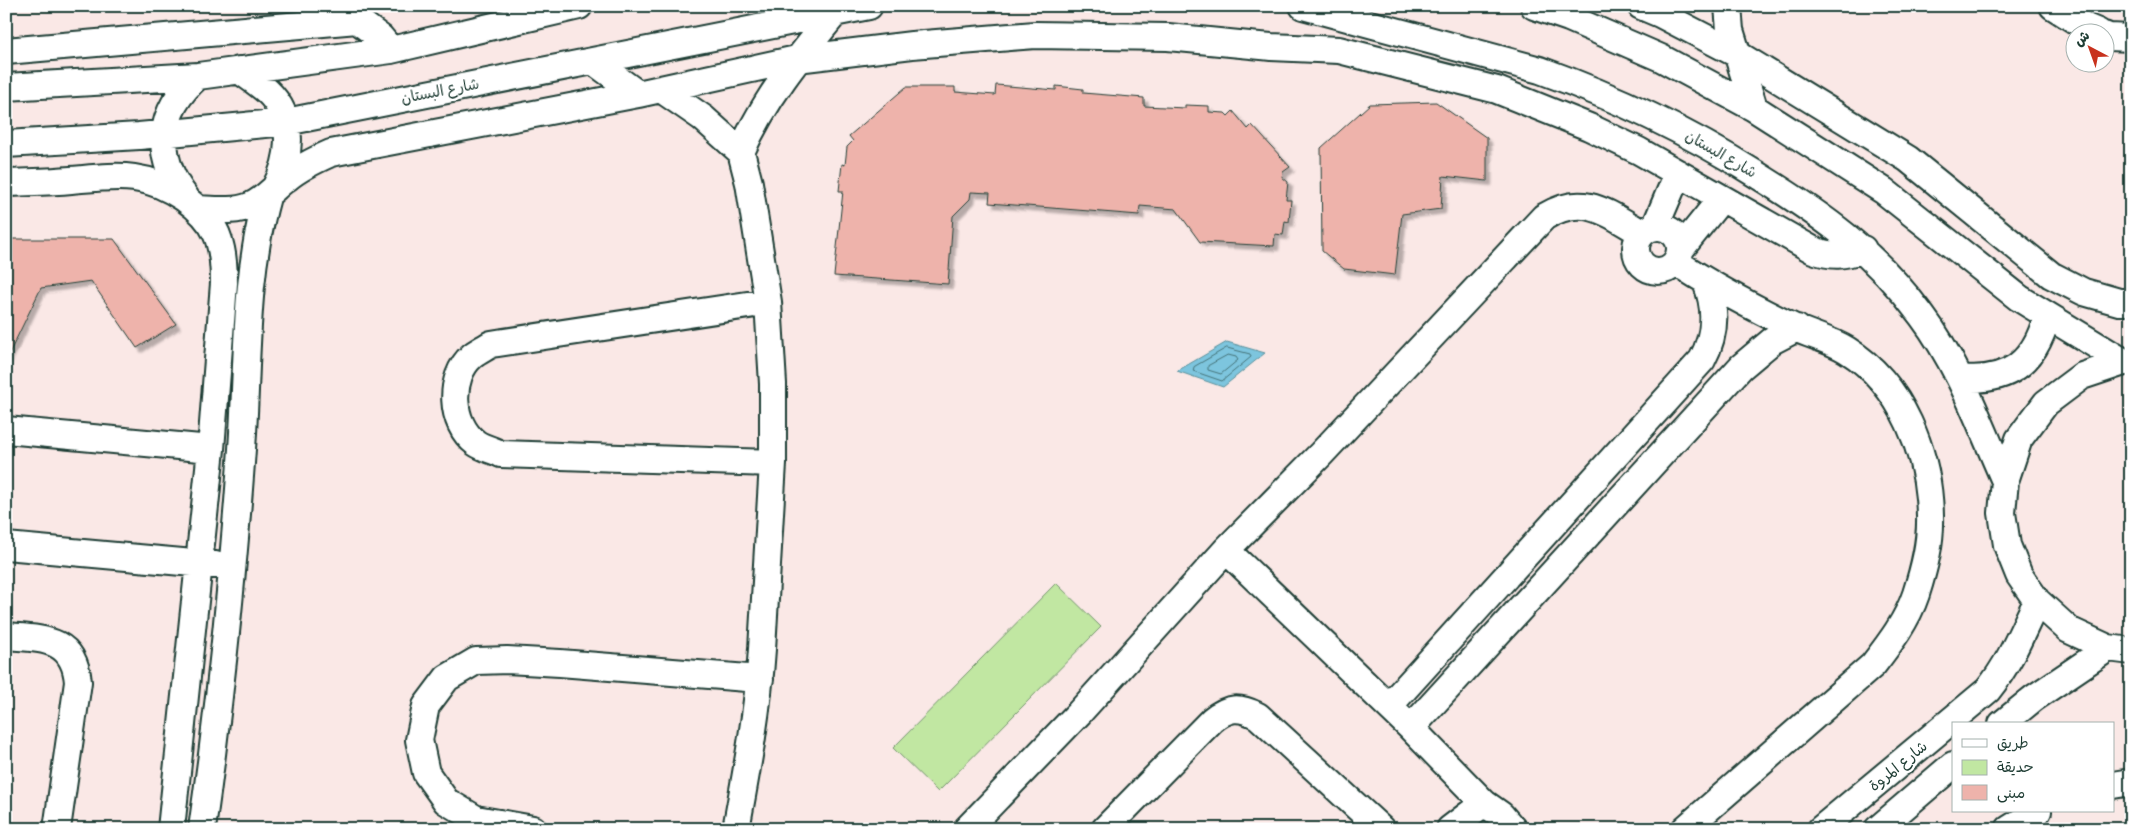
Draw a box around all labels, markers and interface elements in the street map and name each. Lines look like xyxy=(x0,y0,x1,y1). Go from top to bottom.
north arrow xyxy=(2064,22,2114,72)
text: ش xyxy=(2069,26,2093,50)
street label: شارع البستان xyxy=(399,73,481,108)
street label: شارع البستان xyxy=(1682,125,1761,182)
legend xyxy=(1952,722,2114,812)
text: طريق xyxy=(1997,732,2029,753)
street label: شارع المروة xyxy=(1864,736,1931,796)
text: حديقة xyxy=(1997,756,2034,777)
text: مبنى xyxy=(1997,782,2025,803)

